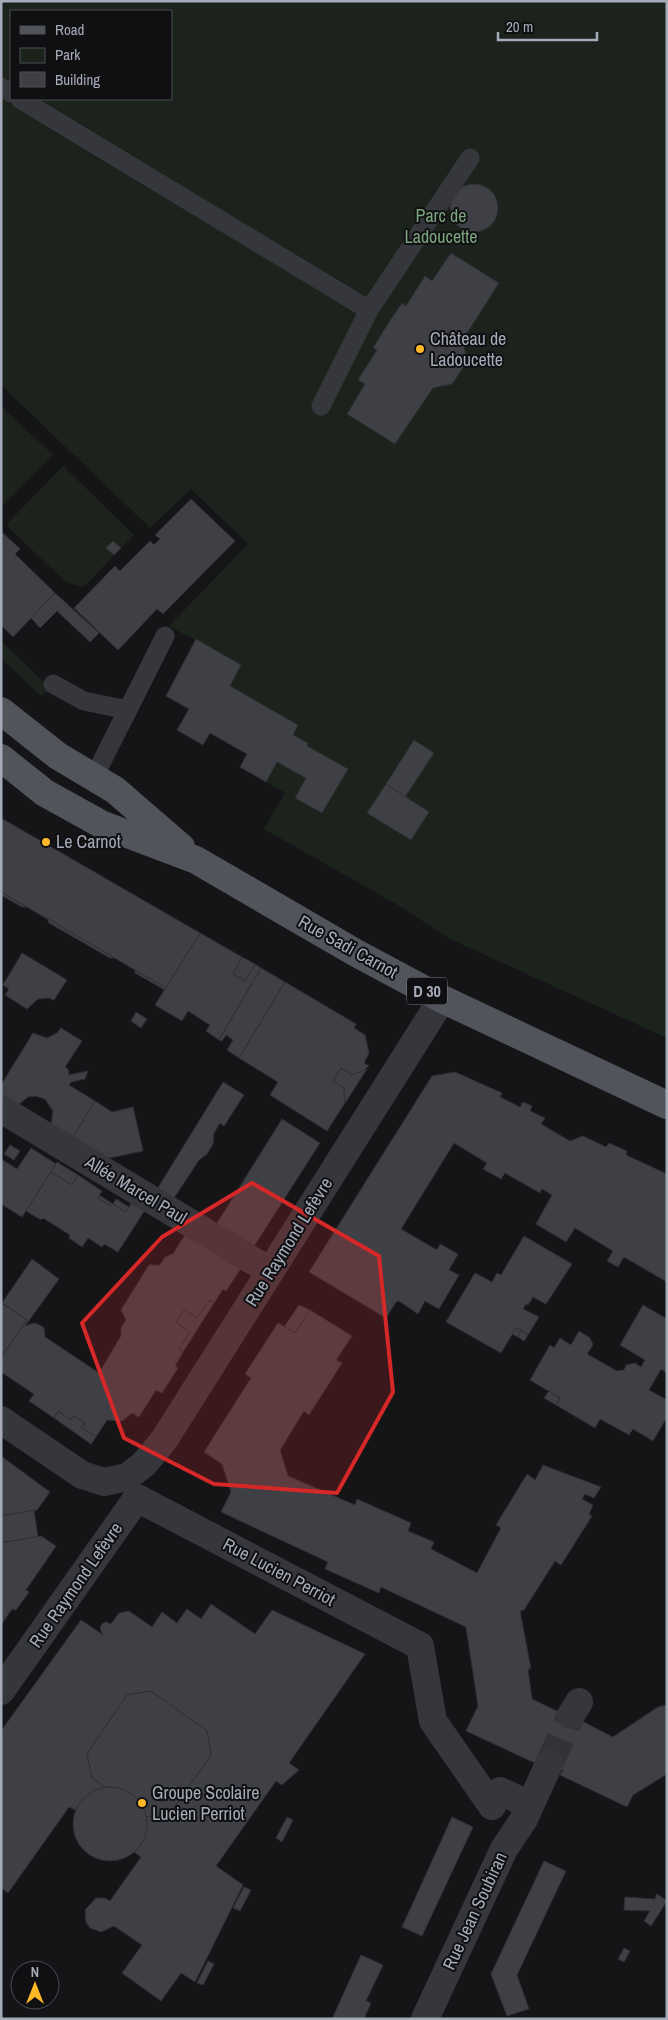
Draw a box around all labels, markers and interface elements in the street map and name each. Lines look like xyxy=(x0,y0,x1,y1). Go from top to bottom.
legend xyxy=(10,10,172,100)
scale bar xyxy=(498,10,597,42)
text: 20 m xyxy=(506,16,533,37)
text: Road xyxy=(55,19,84,40)
text: Park xyxy=(55,44,81,65)
text: Building xyxy=(55,69,100,90)
park label: Parc de Ladoucette xyxy=(404,203,478,249)
place label: Château de Ladoucette xyxy=(430,326,506,372)
marker: Château de Ladoucette xyxy=(414,343,426,355)
place label: Le Carnot xyxy=(56,829,121,854)
marker: Le Carnot xyxy=(40,836,52,848)
street label: Rue Sadi Carnot xyxy=(294,909,402,984)
road number: D 30 xyxy=(407,978,447,1004)
street label: Allée Marcel Paul xyxy=(80,1149,192,1230)
street label: Rue Raymond Lefèvre xyxy=(239,1172,338,1311)
street label: Rue Raymond Lefèvre xyxy=(23,1517,128,1652)
street label: Rue Lucien Perriot xyxy=(219,1531,340,1612)
place label: Groupe Scolaire Lucien Perriot xyxy=(152,1780,259,1826)
marker: Groupe Scolaire Lucien Perriot xyxy=(136,1797,148,1809)
street label: Rue Jean Soubiran xyxy=(436,1848,513,1974)
north arrow xyxy=(10,1960,60,2010)
text: N xyxy=(31,1963,39,1981)

